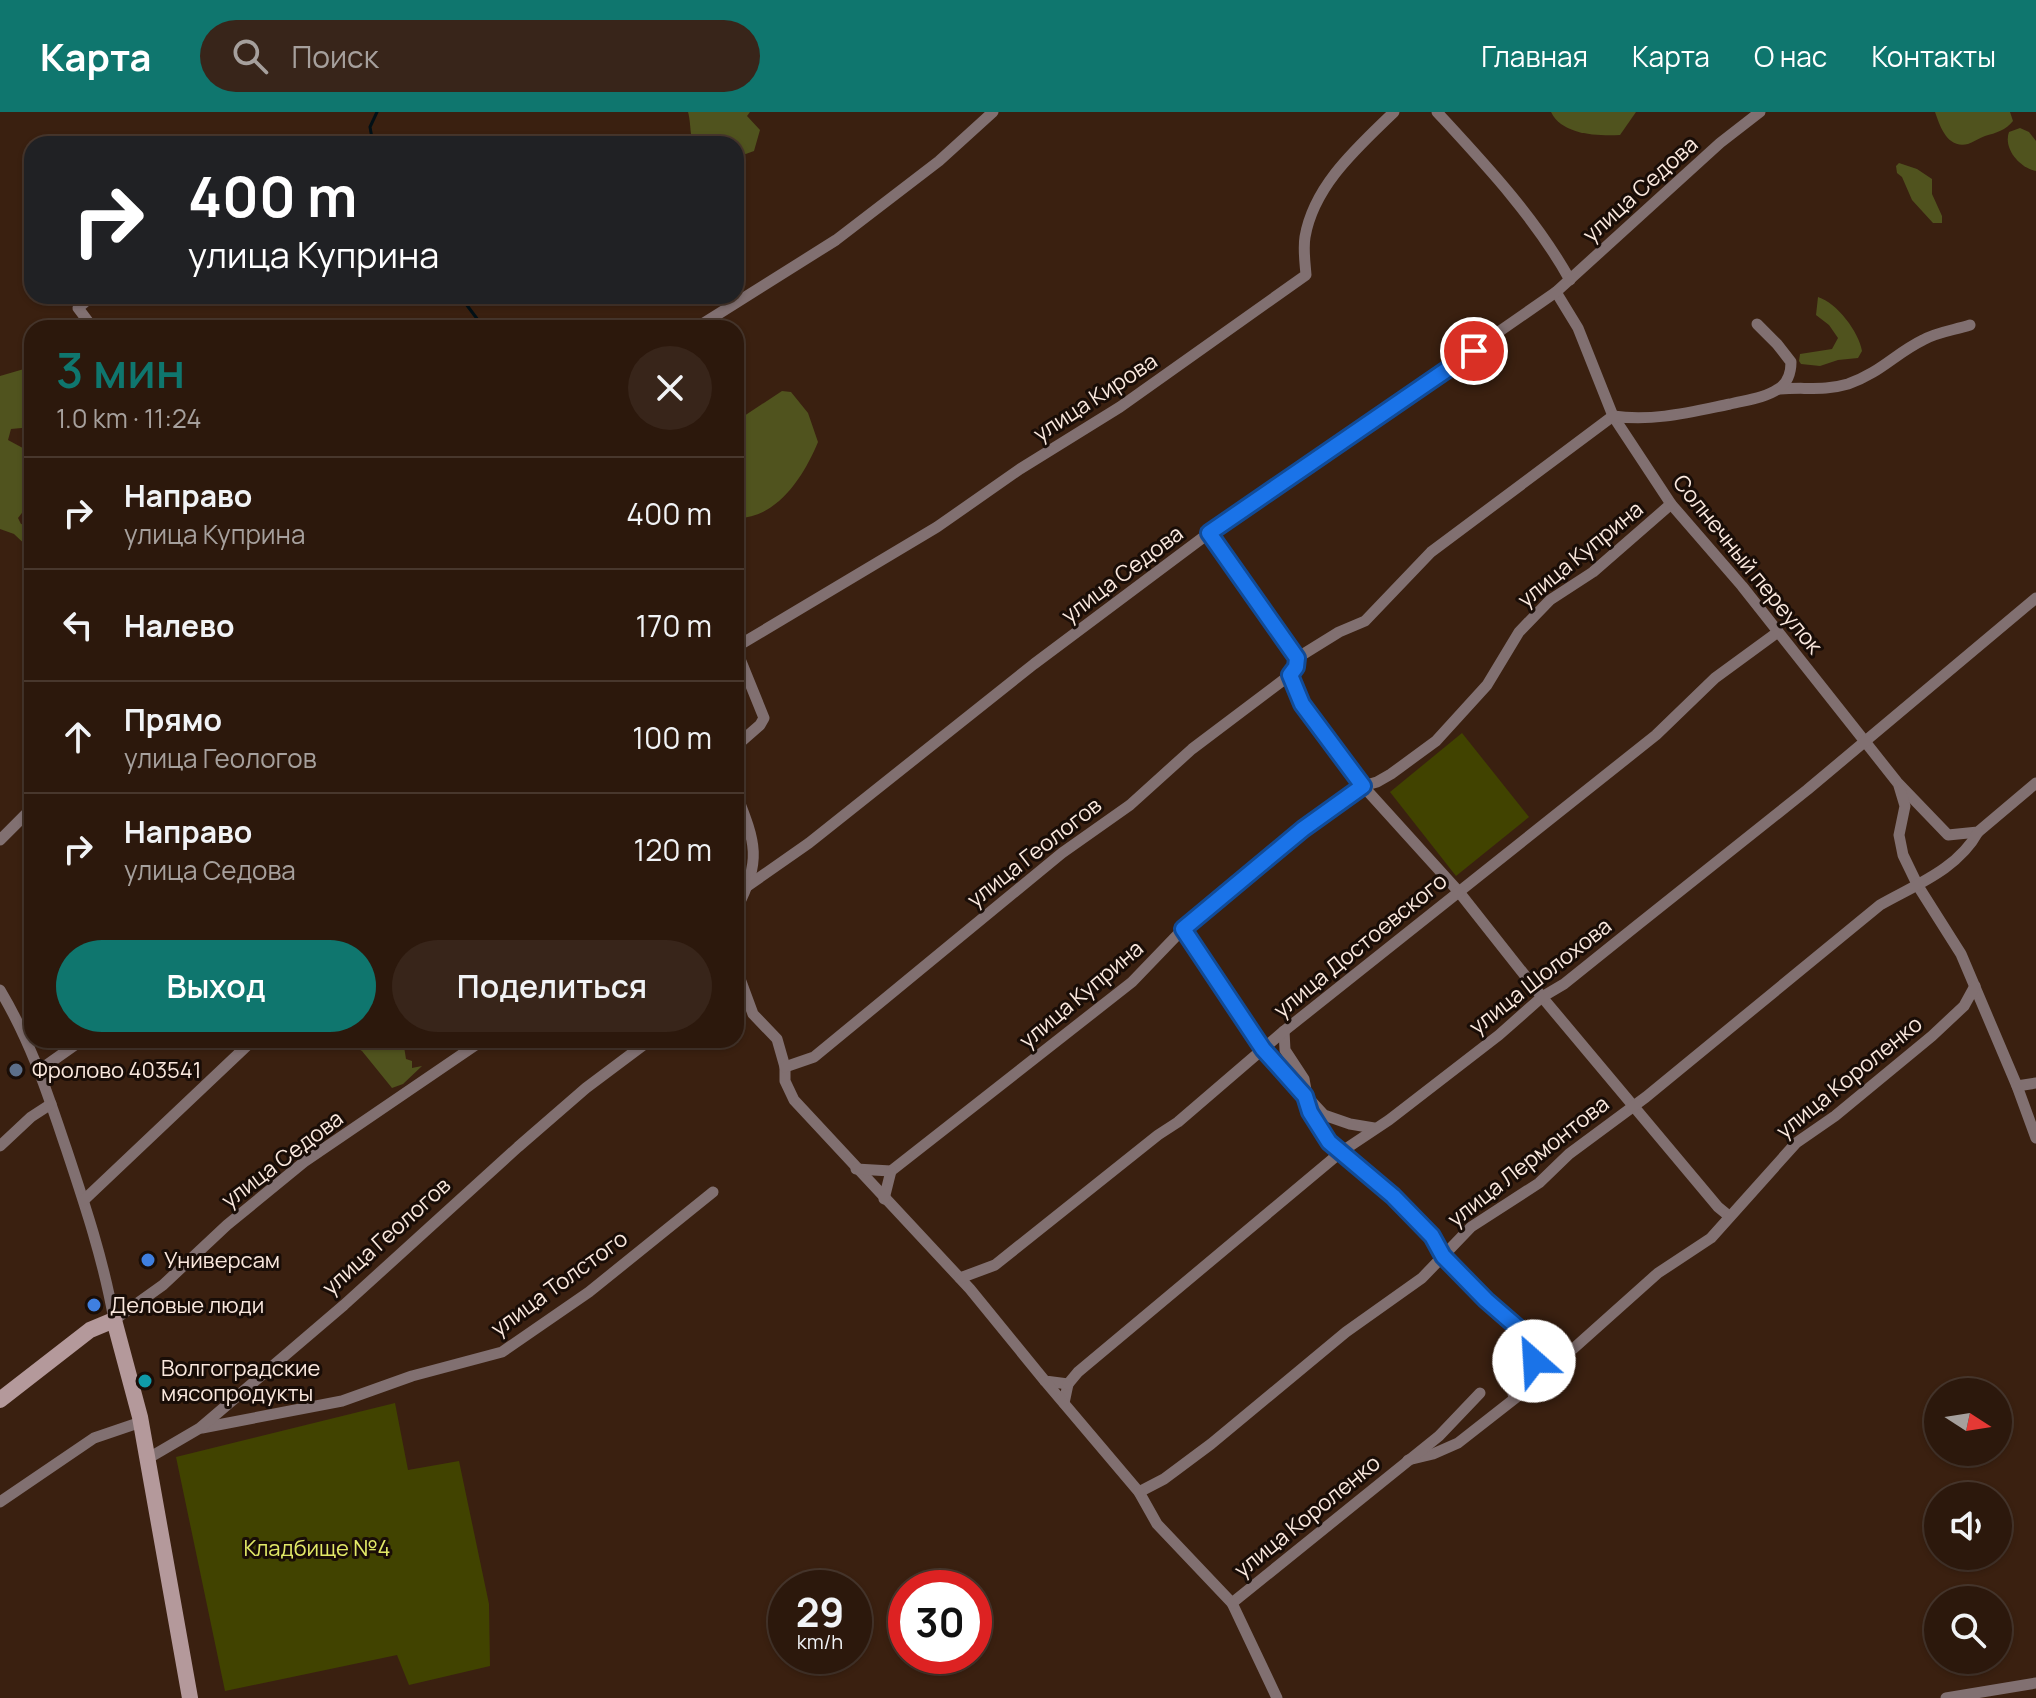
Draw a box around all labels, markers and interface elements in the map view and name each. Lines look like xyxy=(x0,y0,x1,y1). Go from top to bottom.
search box xyxy=(200,20,760,92)
text: Карта xyxy=(40,30,152,82)
icon: search xyxy=(228,34,272,78)
text: Поиск xyxy=(292,36,379,77)
text: Главная xyxy=(1481,37,1588,75)
text: Карта xyxy=(1632,37,1710,75)
text: О нас xyxy=(1754,37,1827,75)
text: Контакты xyxy=(1871,37,1996,75)
street label: улица Седова xyxy=(1576,129,1704,249)
text: 400 m xyxy=(188,157,357,234)
icon: right xyxy=(56,168,160,272)
text: улица Куприна xyxy=(188,230,439,279)
pin xyxy=(1440,317,1508,385)
icon: arrive xyxy=(1452,329,1496,373)
text: 3 мин xyxy=(56,337,185,402)
button: close xyxy=(628,346,712,430)
street label: улица Кирова xyxy=(1027,346,1163,448)
text: 1.0 km · 11:24 xyxy=(56,400,202,436)
street label: Солнечный переулок xyxy=(1666,468,1830,661)
text: Направо xyxy=(124,475,252,516)
icon: right xyxy=(56,491,100,535)
text: 400 m xyxy=(626,493,712,534)
street label: улица Куприна xyxy=(1511,494,1649,614)
text: улица Куприна xyxy=(124,516,305,552)
street label: улица Седова xyxy=(1055,518,1189,630)
icon: left xyxy=(56,603,100,647)
text: Налево xyxy=(124,605,234,646)
text: 170 m xyxy=(635,605,712,646)
text: Прямо xyxy=(124,699,222,740)
icon: ahead xyxy=(56,715,100,759)
text: 100 m xyxy=(632,717,712,758)
text: улица Геологов xyxy=(124,740,317,776)
street label: улица Геологов xyxy=(961,790,1108,914)
text: Направо xyxy=(124,811,252,852)
icon: right xyxy=(56,827,100,871)
text: 120 m xyxy=(633,829,712,870)
text: улица Седова xyxy=(124,852,296,888)
street label: улица Достоевского xyxy=(1267,866,1453,1024)
street label: улица Шолохова xyxy=(1463,911,1617,1041)
street label: улица Куприна xyxy=(1013,933,1149,1055)
button: Выход xyxy=(56,940,376,1032)
button: Поделиться xyxy=(392,940,712,1032)
street label: улица Короленко xyxy=(1770,1009,1928,1145)
place label: Фролово 403541 xyxy=(32,1055,201,1085)
marker: Фролово 403541 xyxy=(7,1061,25,1079)
street label: улица Лермонтова xyxy=(1441,1089,1615,1233)
street label: улица Седова xyxy=(215,1103,349,1215)
street label: улица Геологов xyxy=(315,1170,457,1302)
street label: улица Толстого xyxy=(484,1223,634,1343)
place label: Универсам xyxy=(164,1245,280,1275)
marker: Универсам xyxy=(139,1251,157,1269)
place label: Деловые люди xyxy=(110,1290,264,1320)
marker: Деловые люди xyxy=(85,1296,103,1314)
position arrow xyxy=(1492,1319,1576,1403)
place label: Волгоградские мясопродукты xyxy=(161,1353,320,1408)
marker: Волгоградские мясопродукты xyxy=(136,1372,154,1390)
north arrow xyxy=(1924,1378,2012,1466)
map controls xyxy=(1924,1378,2012,1674)
street label: улица Короленко xyxy=(1228,1448,1386,1584)
button: sound xyxy=(1924,1482,2012,1570)
park label: Кладбище №4 xyxy=(243,1533,391,1563)
speed limit sign: 30 xyxy=(888,1570,992,1674)
text: 29 xyxy=(796,1584,844,1639)
button: search xyxy=(1924,1586,2012,1674)
text: km/h xyxy=(797,1628,843,1655)

